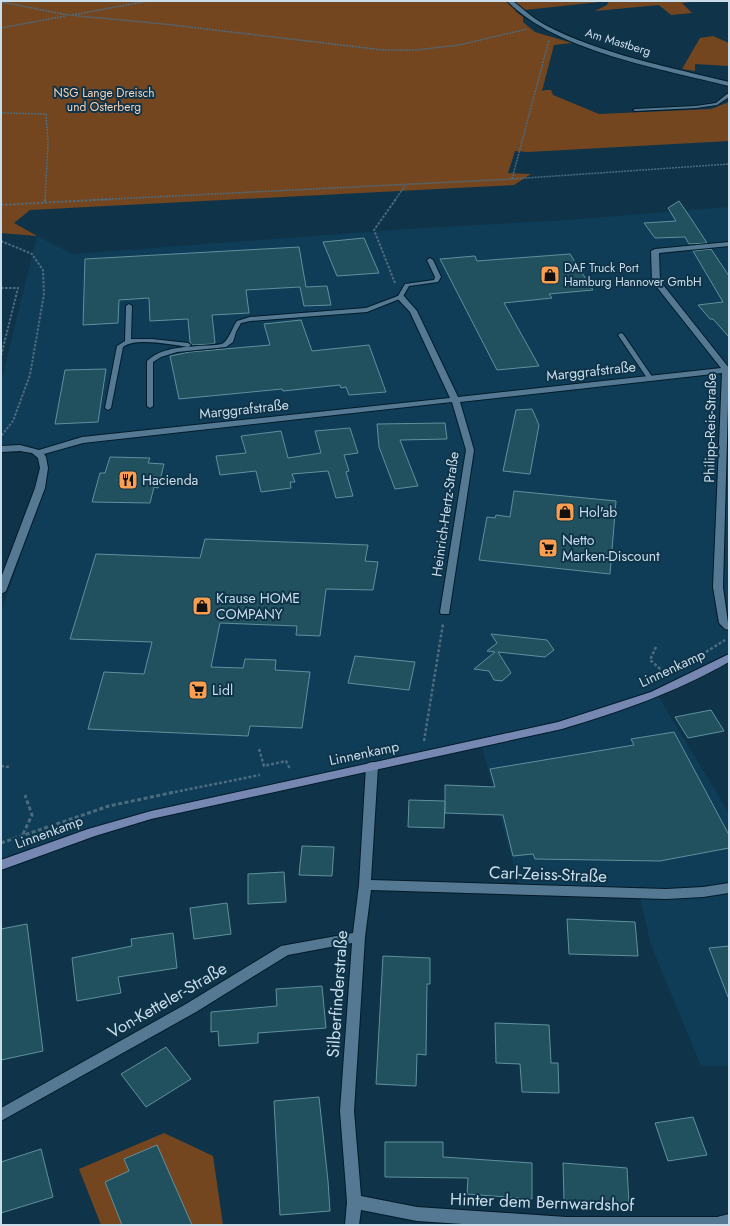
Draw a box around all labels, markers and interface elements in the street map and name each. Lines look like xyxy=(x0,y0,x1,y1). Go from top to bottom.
street label: Am Mastberg xyxy=(583,23,653,61)
park label: NSG Lange Dreisch und Osterberg xyxy=(53,84,155,116)
place label: DAF Truck Port Hamburg Hannover GmbH xyxy=(564,259,702,291)
shop icon: DAF Truck Port Hamburg Hannover GmbH xyxy=(539,264,561,286)
street label: Marggrafstraße xyxy=(545,356,637,386)
street label: Philipp-Reis-Straße xyxy=(699,373,721,483)
street label: Marggrafstraße xyxy=(198,394,290,424)
street label: Heinrich-Hertz-Straße xyxy=(426,450,464,578)
restaurant icon: Hacienda xyxy=(117,469,139,491)
place label: Hacienda xyxy=(142,470,198,490)
shop icon: Hol'ab xyxy=(554,501,576,523)
place label: Hol'ab xyxy=(579,502,617,522)
place label: Netto Marken-Discount xyxy=(562,530,660,566)
supermarket icon: Netto Marken-Discount xyxy=(537,537,559,559)
place label: Krause HOME COMPANY xyxy=(216,588,300,624)
shop icon: Krause HOME COMPANY xyxy=(191,595,213,617)
street label: Linnenkamp xyxy=(636,644,708,692)
supermarket icon: Lidl xyxy=(187,679,209,701)
place label: Lidl xyxy=(212,680,233,700)
street label: Linnenkamp xyxy=(327,736,401,770)
street label: Linnenkamp xyxy=(12,810,86,854)
street label: Carl-Zeiss-Straße xyxy=(489,860,608,888)
street label: Silberfinderstraße xyxy=(321,929,353,1059)
street label: Von-Ketteler-Straße xyxy=(103,956,231,1044)
street label: Hinter dem Bernwardshof xyxy=(450,1187,636,1217)

